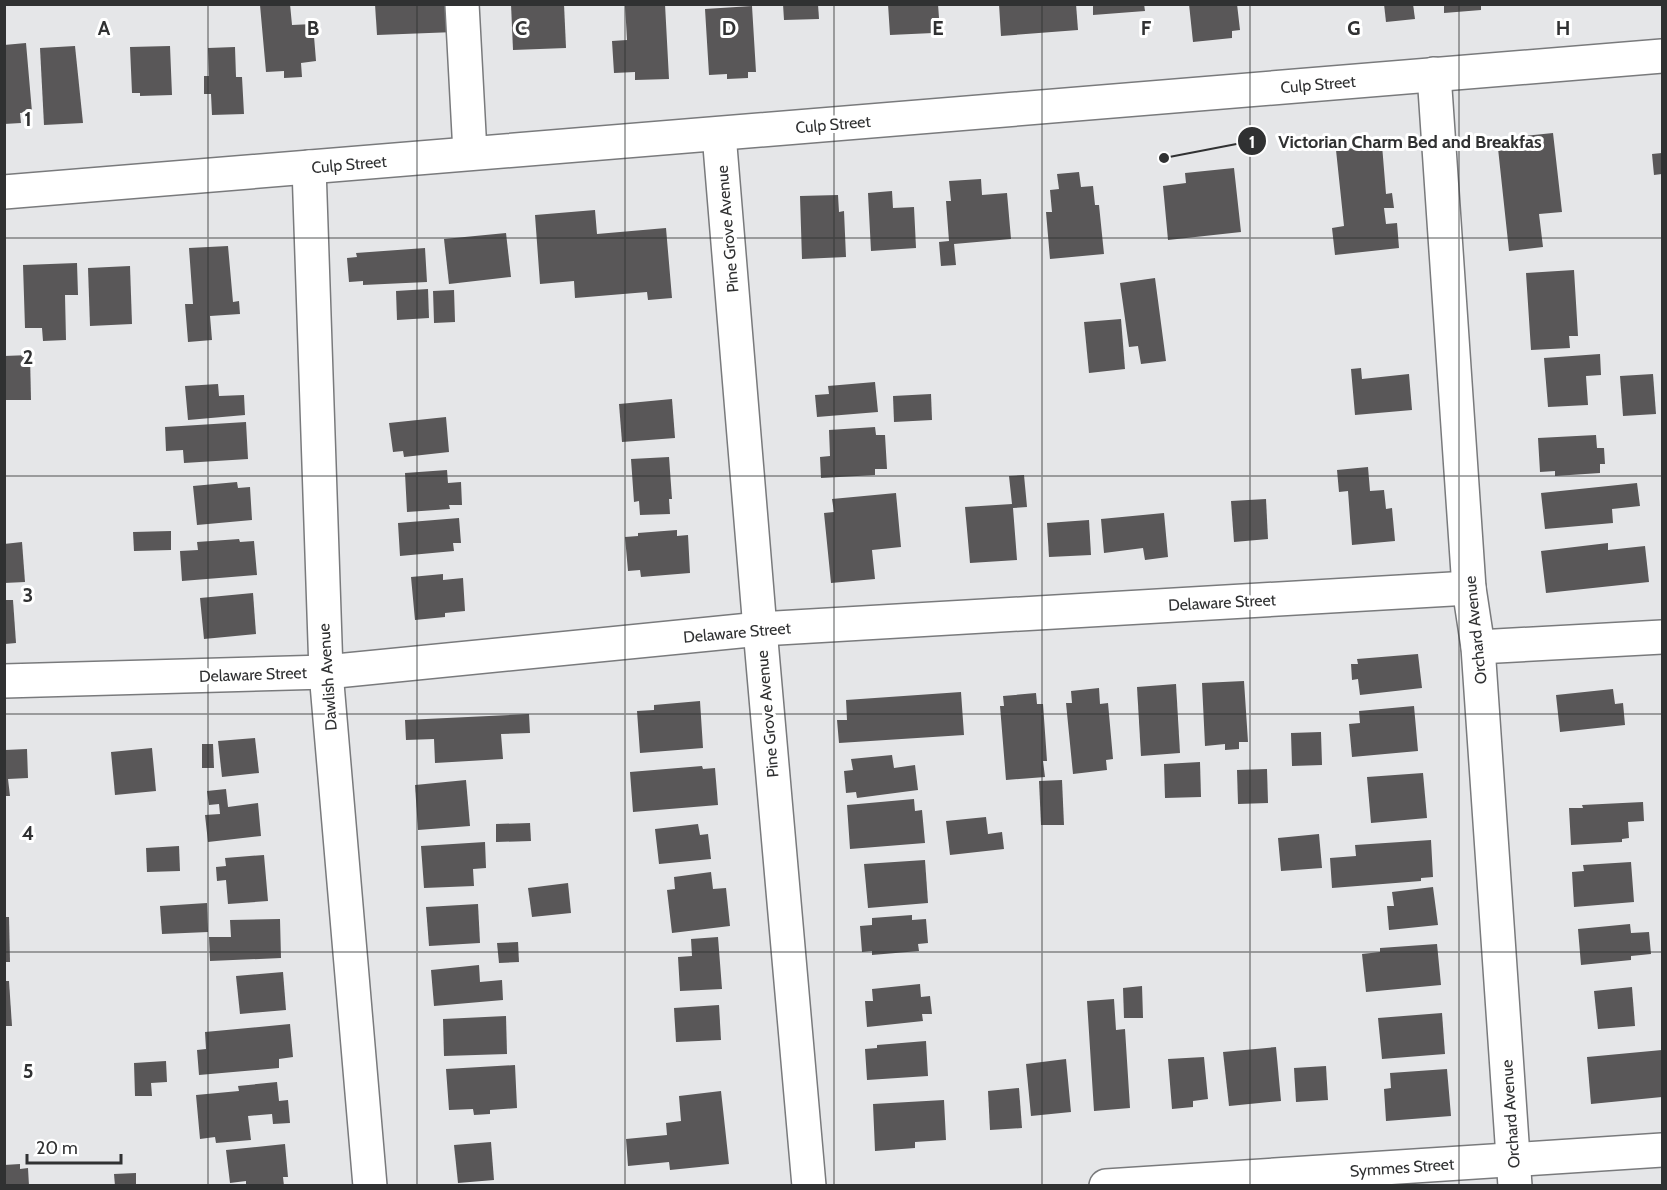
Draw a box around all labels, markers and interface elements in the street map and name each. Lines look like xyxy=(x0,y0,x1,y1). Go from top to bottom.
text: A xyxy=(98,16,111,40)
text: B xyxy=(307,16,319,40)
text: C xyxy=(515,16,527,40)
text: D xyxy=(722,16,736,40)
text: E xyxy=(932,16,944,40)
text: F xyxy=(1141,16,1152,40)
text: G xyxy=(1347,16,1361,40)
text: H xyxy=(1556,16,1570,40)
street label: Culp Street xyxy=(1280,72,1357,97)
text: 1 xyxy=(24,107,32,131)
street label: Culp Street xyxy=(795,112,872,137)
callout: Victorian Charm Bed and Breakfas xyxy=(1237,123,1554,159)
text: 1 xyxy=(1249,131,1255,153)
text: Victorian Charm Bed and Breakfas xyxy=(1278,131,1542,153)
street label: Culp Street xyxy=(311,152,388,177)
street label: Pine Grove Avenue xyxy=(712,165,743,293)
text: 2 xyxy=(23,345,33,369)
street label: Orchard Avenue xyxy=(1460,575,1491,685)
text: 3 xyxy=(23,583,33,607)
street label: Delaware Street xyxy=(1168,590,1277,615)
street label: Delaware Street xyxy=(682,618,792,647)
street label: Dawlish Avenue xyxy=(314,623,341,731)
street label: Pine Grove Avenue xyxy=(752,650,783,778)
street label: Delaware Street xyxy=(199,663,308,686)
text: 4 xyxy=(22,821,34,845)
text: 5 xyxy=(23,1059,33,1083)
street label: Orchard Avenue xyxy=(1497,1059,1524,1169)
scale bar xyxy=(27,1127,122,1165)
text: 20 m xyxy=(36,1137,78,1159)
street label: Symmes Street xyxy=(1349,1154,1456,1181)

